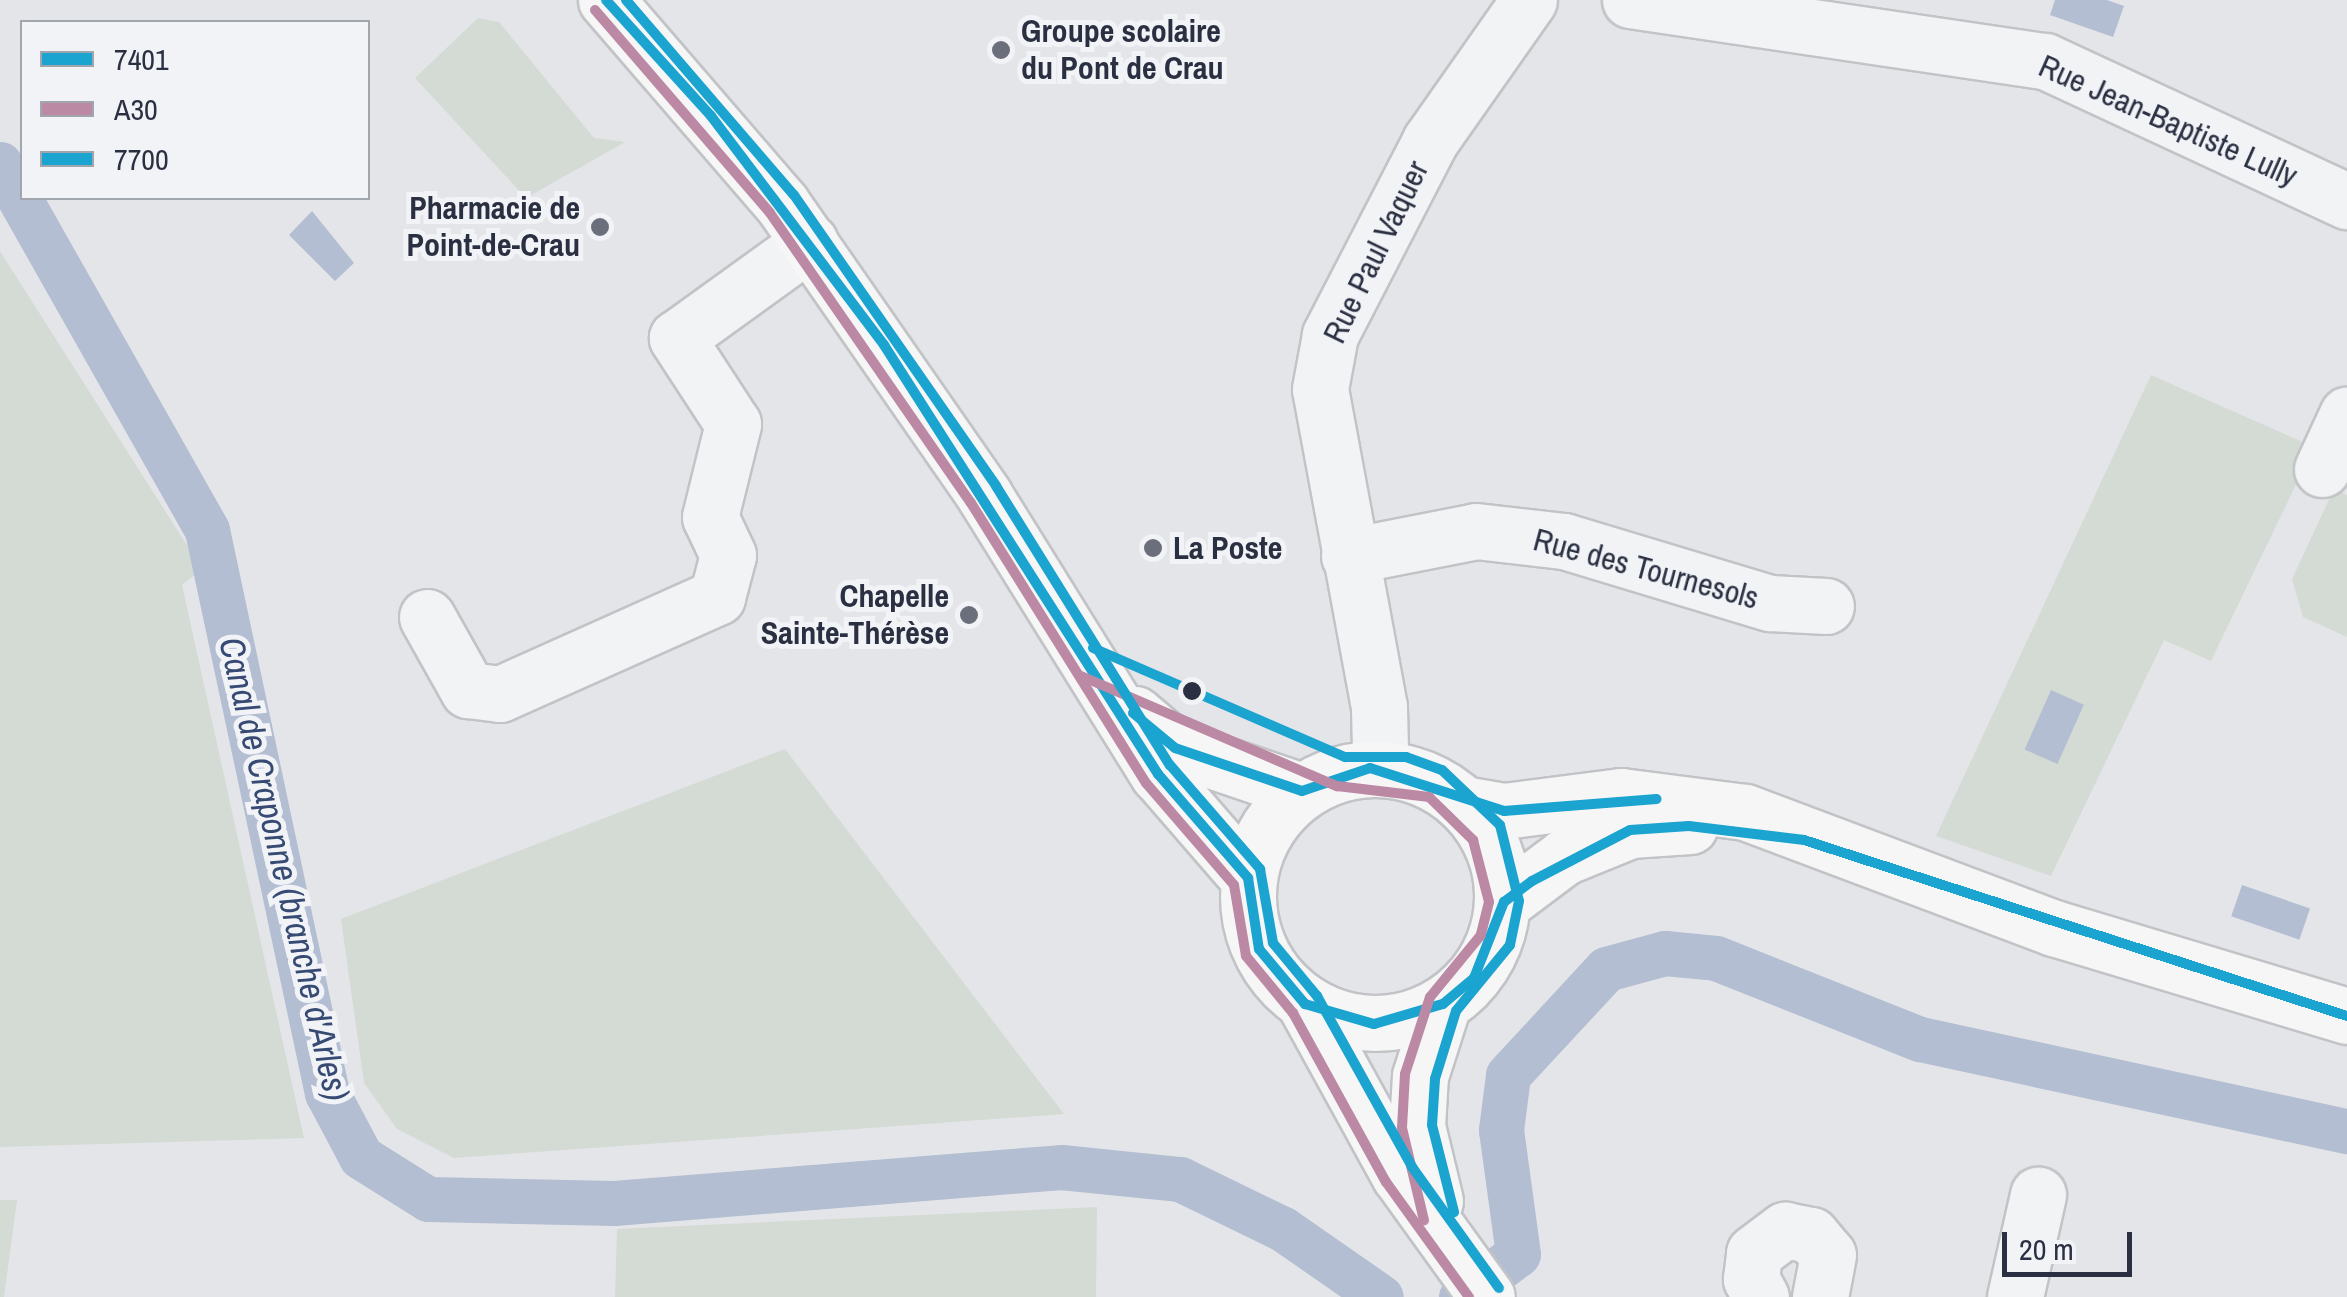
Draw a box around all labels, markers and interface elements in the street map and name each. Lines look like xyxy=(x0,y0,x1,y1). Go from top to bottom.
place label: Groupe scolaire du Pont de Crau xyxy=(1021,13,1224,88)
legend xyxy=(20,20,370,200)
text: 7401 xyxy=(114,39,169,79)
marker: Groupe scolaire du Pont de Crau xyxy=(990,39,1012,61)
street label: Rue Jean-Baptiste Lully xyxy=(2033,47,2303,195)
text: A30 xyxy=(114,89,158,129)
text: 7700 xyxy=(114,139,169,179)
street label: Rue Paul Vaquer xyxy=(1315,155,1437,349)
place label: Pharmacie de Point-de-Crau xyxy=(407,190,580,265)
marker: Pharmacie de Point-de-Crau xyxy=(589,216,611,238)
street label: Rue des Tournesols xyxy=(1529,520,1763,618)
place label: La Poste xyxy=(1173,529,1282,567)
marker: La Poste xyxy=(1142,537,1164,559)
place label: Chapelle Sainte-Thérèse xyxy=(761,578,949,653)
marker: Chapelle Sainte-Thérèse xyxy=(958,604,980,626)
water label: Canal de Craponne (branche d'Arles) xyxy=(210,633,358,1105)
unlabelled marker xyxy=(1182,681,1202,701)
scale bar xyxy=(2007,1212,2137,1274)
text: 20 m xyxy=(2019,1229,2074,1269)

